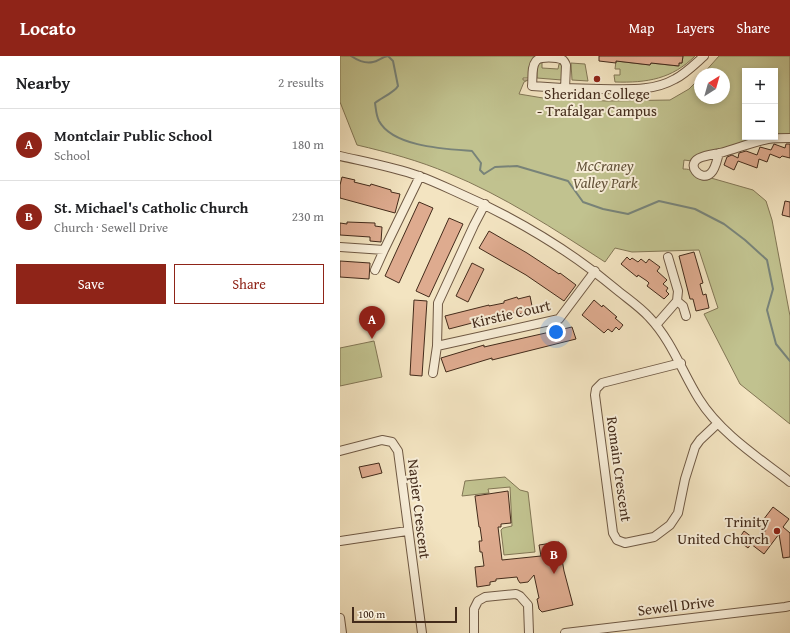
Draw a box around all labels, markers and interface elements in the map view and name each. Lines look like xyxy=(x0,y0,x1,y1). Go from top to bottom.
text: Locato xyxy=(20,14,76,42)
text: Map xyxy=(629,18,655,38)
text: Layers xyxy=(677,18,715,38)
text: Share xyxy=(737,18,770,38)
north arrow xyxy=(694,68,730,104)
map controls xyxy=(742,68,778,140)
button: + xyxy=(742,68,778,104)
text: Nearby xyxy=(16,70,70,95)
text: 2 results xyxy=(278,73,324,92)
marker: Sheridan College - Trafalgar Campus xyxy=(592,74,602,84)
place label: Sheridan College - Trafalgar Campus xyxy=(537,83,657,121)
button: − xyxy=(742,104,778,140)
text: Montclair Public School xyxy=(54,125,212,146)
text: A xyxy=(25,135,33,154)
text: 180 m xyxy=(292,135,324,154)
text: School xyxy=(54,146,90,165)
park label: McCraney Valley Park xyxy=(572,155,638,193)
text: St. Michael's Catholic Church xyxy=(54,197,248,218)
text: B xyxy=(25,207,33,226)
text: 230 m xyxy=(292,207,324,226)
text: Church · Sewell Drive xyxy=(54,218,168,237)
button: Save xyxy=(16,264,166,304)
button: Share xyxy=(174,264,324,304)
street label: Kirstie Court xyxy=(469,294,553,333)
pin: A xyxy=(359,306,385,339)
your location xyxy=(546,322,566,342)
street label: Romain Crescent xyxy=(602,415,637,524)
street label: Napier Crescent xyxy=(403,458,436,561)
place label: Trinity United Church xyxy=(677,511,770,549)
marker: Trinity United Church xyxy=(772,526,782,536)
pin: B xyxy=(541,541,567,574)
street label: Sewell Drive xyxy=(636,590,716,621)
scale bar xyxy=(352,605,457,624)
text: 100 m xyxy=(358,606,385,622)

